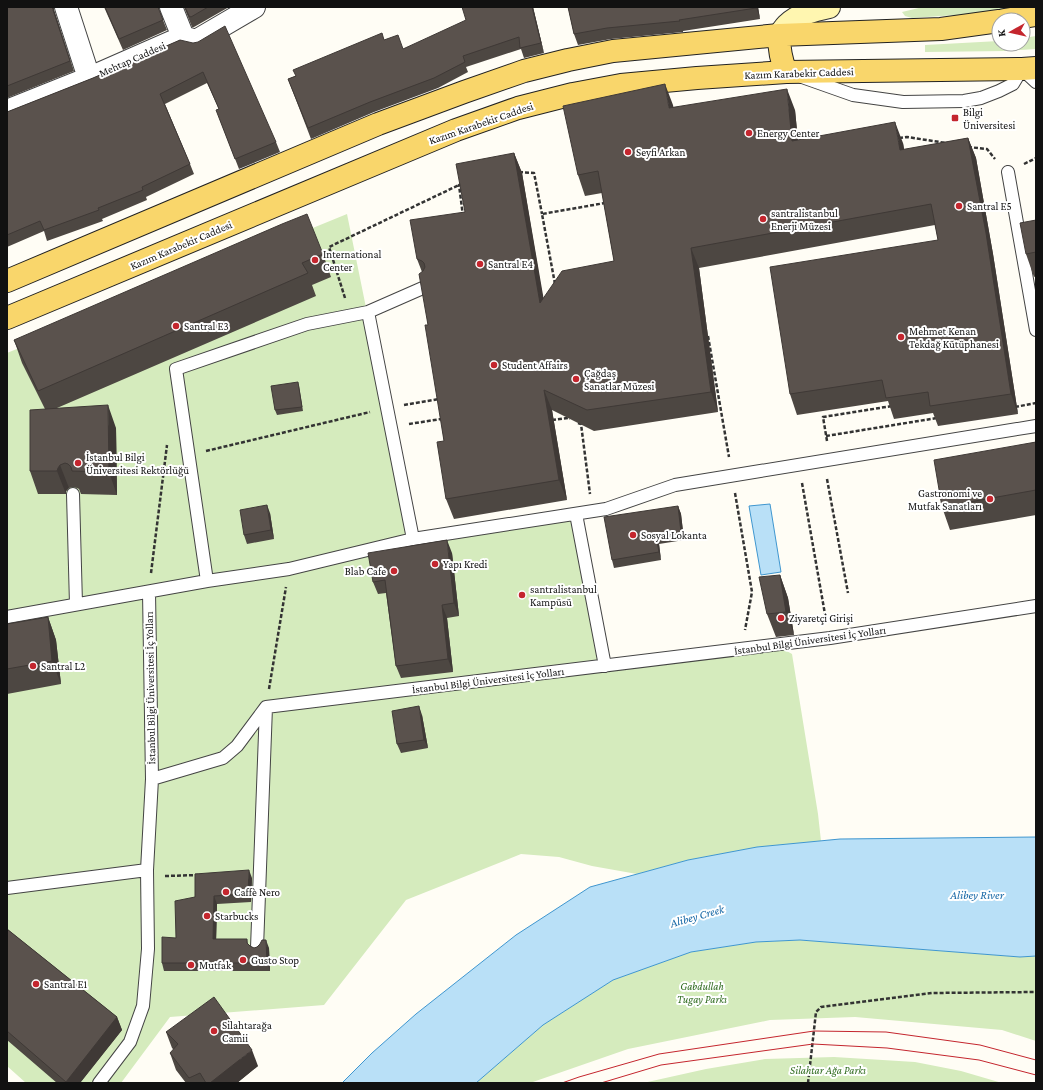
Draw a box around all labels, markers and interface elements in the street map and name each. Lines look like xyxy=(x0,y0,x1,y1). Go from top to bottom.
north arrow xyxy=(991,12,1031,52)
text: K xyxy=(995,28,1008,38)
street label: Mehtap Caddesi xyxy=(97,39,168,80)
street label: Kazım Karabekir Caddesi xyxy=(744,65,854,81)
street label: Kazım Karabekir Caddesi xyxy=(427,99,535,147)
place label: Bilgi Üniversitesi xyxy=(963,106,1015,131)
marker: Bilgi Üniversitesi xyxy=(950,113,960,123)
place label: Energy Center xyxy=(757,127,819,140)
marker: Energy Center xyxy=(744,128,754,138)
place label: Seyfi Arkan xyxy=(636,146,685,159)
marker: Seyfi Arkan xyxy=(623,147,633,157)
place label: Santral E5 xyxy=(967,200,1012,212)
marker: Santral E5 xyxy=(954,201,964,211)
place label: santralistanbul Enerji Müzesi xyxy=(771,207,838,233)
marker: santralistanbul Enerji Müzesi xyxy=(758,214,768,224)
street label: Kazım Karabekir Caddesi xyxy=(128,218,234,272)
place label: International Center xyxy=(323,248,382,273)
marker: International Center xyxy=(310,255,320,265)
place label: Santral E4 xyxy=(488,258,533,270)
marker: Santral E4 xyxy=(475,259,485,269)
place label: Santral E3 xyxy=(184,320,229,332)
marker: Santral E3 xyxy=(171,321,181,331)
place label: Mehmet Kenan Tekdağ Kütüphanesi xyxy=(909,325,999,351)
marker: Mehmet Kenan Tekdağ Kütüphanesi xyxy=(896,332,906,342)
place label: Student Affairs xyxy=(502,359,568,371)
marker: Student Affairs xyxy=(489,360,499,370)
place label: Çağdaş Sanatlar Müzesi xyxy=(584,367,655,392)
marker: Çağdaş Sanatlar Müzesi xyxy=(571,374,581,384)
place label: İstanbul Bilgi Üniversitesi Rektörlüğü xyxy=(86,451,189,477)
marker: İstanbul Bilgi Üniversitesi Rektörlüğü xyxy=(73,458,83,468)
place label: Gastronomi ve Mutfak Sanatları xyxy=(908,487,982,512)
marker: Gastronomi ve Mutfak Sanatları xyxy=(985,494,995,504)
place label: Sosyal Lokanta xyxy=(641,529,707,542)
marker: Sosyal Lokanta xyxy=(628,530,638,540)
place label: Yapı Kredi xyxy=(443,558,488,571)
marker: Yapı Kredi xyxy=(430,559,440,569)
place label: Blab Cafe xyxy=(345,565,386,577)
marker: Blab Cafe xyxy=(389,566,399,576)
place label: santralistanbul Kampüsü xyxy=(530,583,597,609)
marker: santralistanbul Kampüsü xyxy=(517,590,527,600)
street label: İstanbul Bilgi Üniversitesi İç Yolları xyxy=(143,611,158,765)
place label: Ziyaretçi Girişi xyxy=(789,612,853,625)
marker: Ziyaretçi Girişi xyxy=(776,613,786,623)
street label: İstanbul Bilgi Üniversitesi İç Yolları xyxy=(733,623,887,658)
place label: Santral L2 xyxy=(41,660,85,672)
marker: Santral L2 xyxy=(28,661,38,671)
street label: İstanbul Bilgi Üniversitesi İç Yolları xyxy=(411,665,565,696)
place label: Caffè Nero xyxy=(234,886,281,898)
marker: Caffè Nero xyxy=(221,887,231,897)
water label: Alibey River xyxy=(949,888,1005,902)
water label: Alibey Creek xyxy=(667,901,726,931)
place label: Starbucks xyxy=(215,910,258,922)
marker: Starbucks xyxy=(202,911,212,921)
place label: Gusto Stop xyxy=(251,954,299,967)
marker: Gusto Stop xyxy=(238,955,248,965)
place label: Mutfak xyxy=(199,959,232,971)
marker: Mutfak xyxy=(186,960,196,970)
place label: Santral E1 xyxy=(44,978,87,990)
marker: Santral E1 xyxy=(31,979,41,989)
park label: Gabdullah Tugay Parkı xyxy=(677,980,727,1006)
place label: Silahtarağa Camii xyxy=(222,1019,272,1044)
marker: Silahtarağa Camii xyxy=(209,1026,219,1036)
park label: Silahtar Ağa Parkı xyxy=(790,1064,866,1077)

